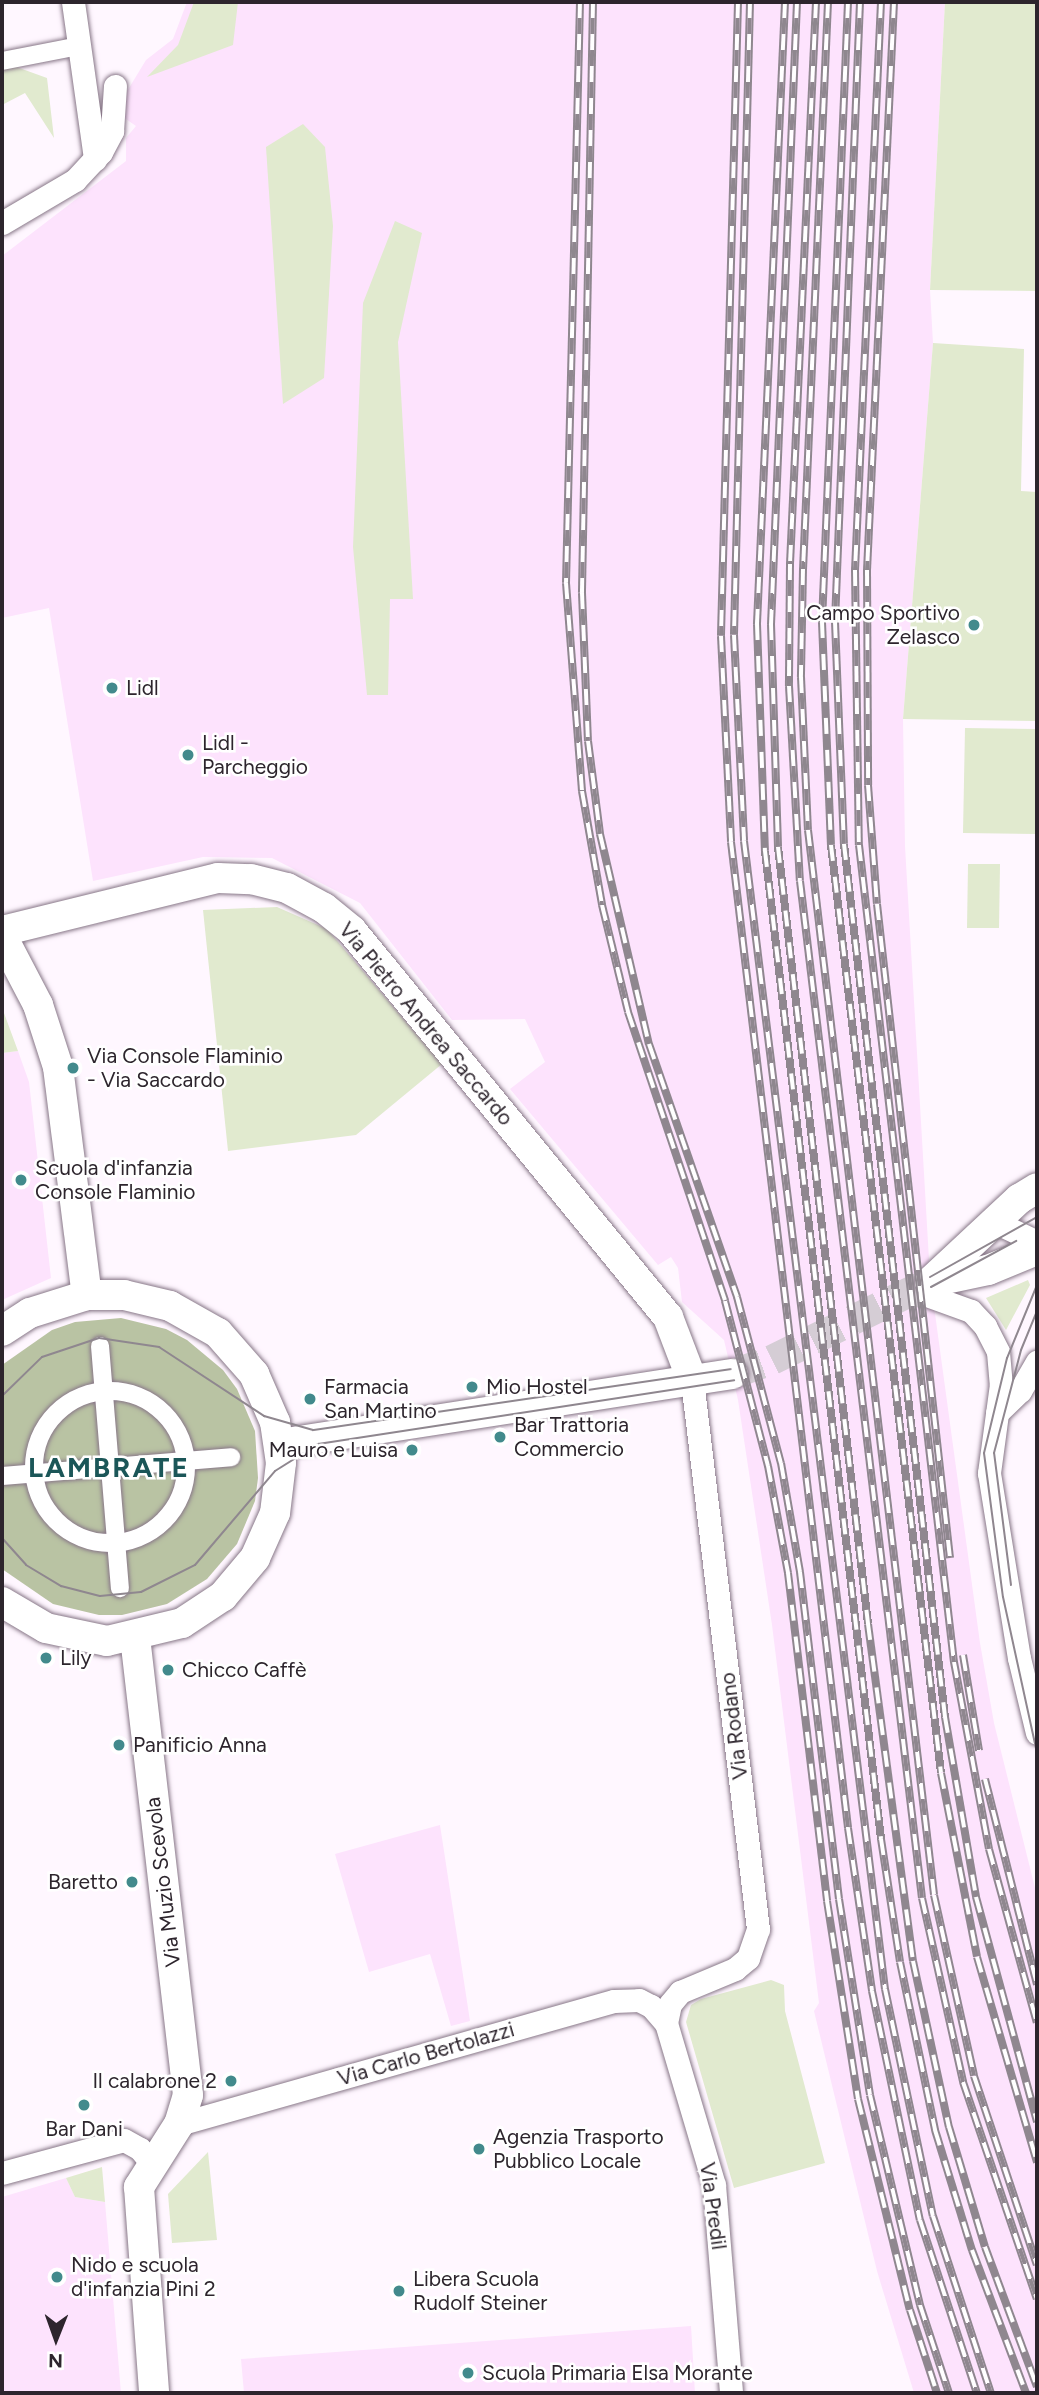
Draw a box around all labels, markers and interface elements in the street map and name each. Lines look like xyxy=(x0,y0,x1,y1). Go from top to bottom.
place label: Campo Sportivo Zelasco xyxy=(806,600,960,650)
marker: Campo Sportivo Zelasco xyxy=(966,617,982,633)
place label: Lidl xyxy=(126,675,159,701)
marker: Lidl xyxy=(104,680,120,696)
place label: Lidl - Parcheggio xyxy=(202,730,308,780)
marker: Lidl - Parcheggio xyxy=(180,747,196,763)
street label: Via Pietro Andrea Saccardo xyxy=(334,917,518,1131)
place label: Via Console Flaminio - Via Saccardo xyxy=(87,1043,283,1093)
marker: Via Console Flaminio - Via Saccardo xyxy=(65,1060,81,1076)
place label: Scuola d'infanzia Console Flaminio xyxy=(35,1155,196,1205)
marker: Scuola d'infanzia Console Flaminio xyxy=(13,1172,29,1188)
place label: Farmacia San Martino xyxy=(324,1374,437,1424)
place label: Mio Hostel xyxy=(486,1374,588,1400)
marker: Mio Hostel xyxy=(464,1379,480,1395)
marker: Farmacia San Martino xyxy=(302,1391,318,1407)
place label: Bar Trattoria Commercio xyxy=(514,1412,629,1462)
marker: Bar Trattoria Commercio xyxy=(492,1429,508,1445)
place label: Mauro e Luisa xyxy=(269,1437,398,1463)
marker: Mauro e Luisa xyxy=(404,1442,420,1458)
district label: LAMBRATE xyxy=(29,1450,189,1484)
place label: Lily xyxy=(60,1645,91,1671)
marker: Lily xyxy=(38,1650,54,1666)
place label: Chicco Caffè xyxy=(182,1657,307,1683)
marker: Chicco Caffè xyxy=(160,1662,176,1678)
street label: Via Rodano xyxy=(715,1671,753,1781)
place label: Panificio Anna xyxy=(133,1732,267,1758)
marker: Panificio Anna xyxy=(111,1737,127,1753)
street label: Via Muzio Scevola xyxy=(140,1796,186,1968)
place label: Baretto xyxy=(48,1869,118,1895)
marker: Baretto xyxy=(124,1874,140,1890)
street label: Via Carlo Bertolazzi xyxy=(335,2017,517,2091)
place label: Il calabrone 2 xyxy=(92,2068,217,2094)
marker: Il calabrone 2 xyxy=(223,2073,239,2089)
marker: Bar Dani xyxy=(76,2097,92,2113)
place label: Bar Dani xyxy=(45,2116,123,2142)
place label: Agenzia Trasporto Pubblico Locale xyxy=(493,2124,664,2174)
marker: Agenzia Trasporto Pubblico Locale xyxy=(471,2141,487,2157)
street label: Via Predil xyxy=(694,2161,732,2251)
place label: Nido e scuola d'infanzia Pini 2 xyxy=(71,2252,216,2302)
place label: Libera Scuola Rudolf Steiner xyxy=(413,2266,547,2316)
marker: Nido e scuola d'infanzia Pini 2 xyxy=(49,2269,65,2285)
marker: Libera Scuola Rudolf Steiner xyxy=(391,2283,407,2299)
north arrow xyxy=(21,2304,91,2374)
text: N xyxy=(48,2349,63,2372)
place label: Scuola Primaria Elsa Morante xyxy=(482,2360,753,2386)
marker: Scuola Primaria Elsa Morante xyxy=(460,2365,476,2381)

